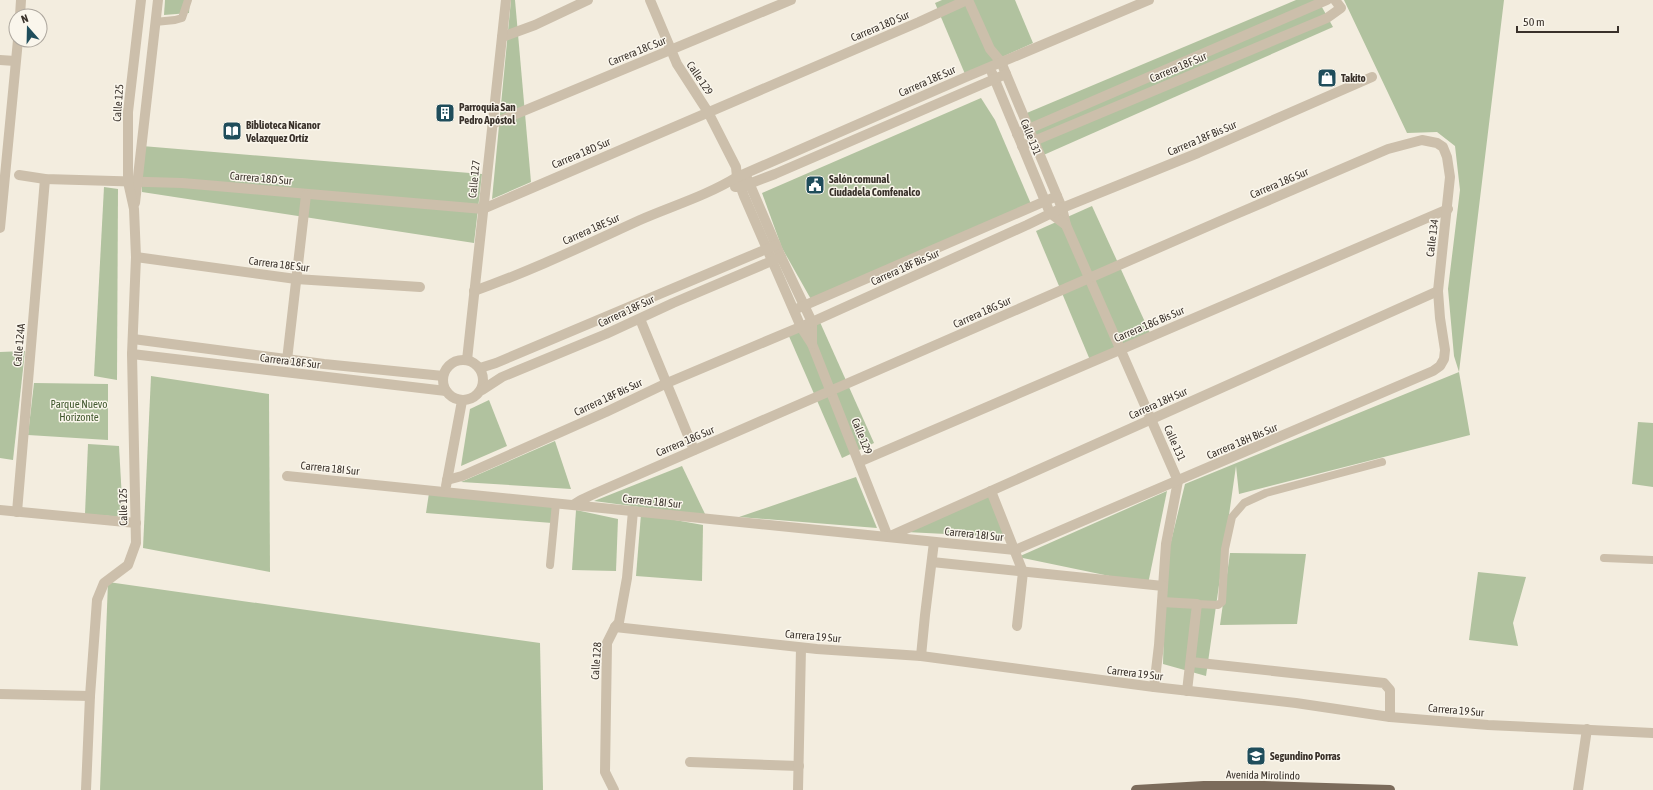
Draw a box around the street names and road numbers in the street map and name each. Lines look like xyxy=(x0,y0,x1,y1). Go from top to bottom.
street label: Carrera 18D Sur xyxy=(849,8,912,44)
street label: Carrera 18C Sur xyxy=(606,34,668,68)
street label: Carrera 18F Sur xyxy=(1148,49,1209,84)
street label: Calle 129 xyxy=(684,59,716,97)
street label: Carrera 18E Sur xyxy=(897,63,958,99)
street label: Calle 125 xyxy=(111,84,125,122)
street label: Calle 131 xyxy=(1018,117,1044,157)
street label: Carrera 18F Bis Sur xyxy=(1166,118,1239,158)
street label: Carrera 18D Sur xyxy=(550,135,613,171)
street label: Calle 127 xyxy=(466,160,482,198)
street label: Carrera 18G Sur xyxy=(1248,165,1311,201)
street label: Carrera 18D Sur xyxy=(229,169,293,187)
street label: Carrera 18E Sur xyxy=(561,211,622,247)
street label: Calle 134 xyxy=(1424,219,1440,257)
street label: Carrera 18F Bis Sur xyxy=(869,246,942,287)
street label: Carrera 18E Sur xyxy=(248,254,311,274)
street label: Carrera 18F Sur xyxy=(596,292,657,329)
street label: Carrera 18G Sur xyxy=(951,294,1013,330)
street label: Carrera 18G Bis Sur xyxy=(1112,303,1187,344)
street label: Calle 124A xyxy=(11,322,27,367)
street label: Carrera 18F Sur xyxy=(259,351,322,371)
street label: Carrera 18F Bis Sur xyxy=(572,376,645,418)
street label: Carrera 18H Sur xyxy=(1127,384,1190,421)
street label: Calle 129 xyxy=(849,416,875,456)
street label: Carrera 18H Bis Sur xyxy=(1205,420,1280,461)
street label: Carrera 18G Sur xyxy=(654,423,717,459)
street label: Calle 131 xyxy=(1162,423,1188,463)
street label: Carrera 18I Sur xyxy=(300,459,361,477)
street label: Calle 125 xyxy=(117,488,129,526)
street label: Carrera 18I Sur xyxy=(622,492,683,510)
street label: Carrera 18I Sur xyxy=(944,525,1005,543)
street label: Carrera 19 Sur xyxy=(784,628,842,644)
street label: Calle 128 xyxy=(589,642,603,680)
street label: Carrera 19 Sur xyxy=(1106,664,1164,682)
street label: Carrera 19 Sur xyxy=(1427,702,1485,718)
street label: Avenida Mirolindo xyxy=(1226,768,1300,782)

